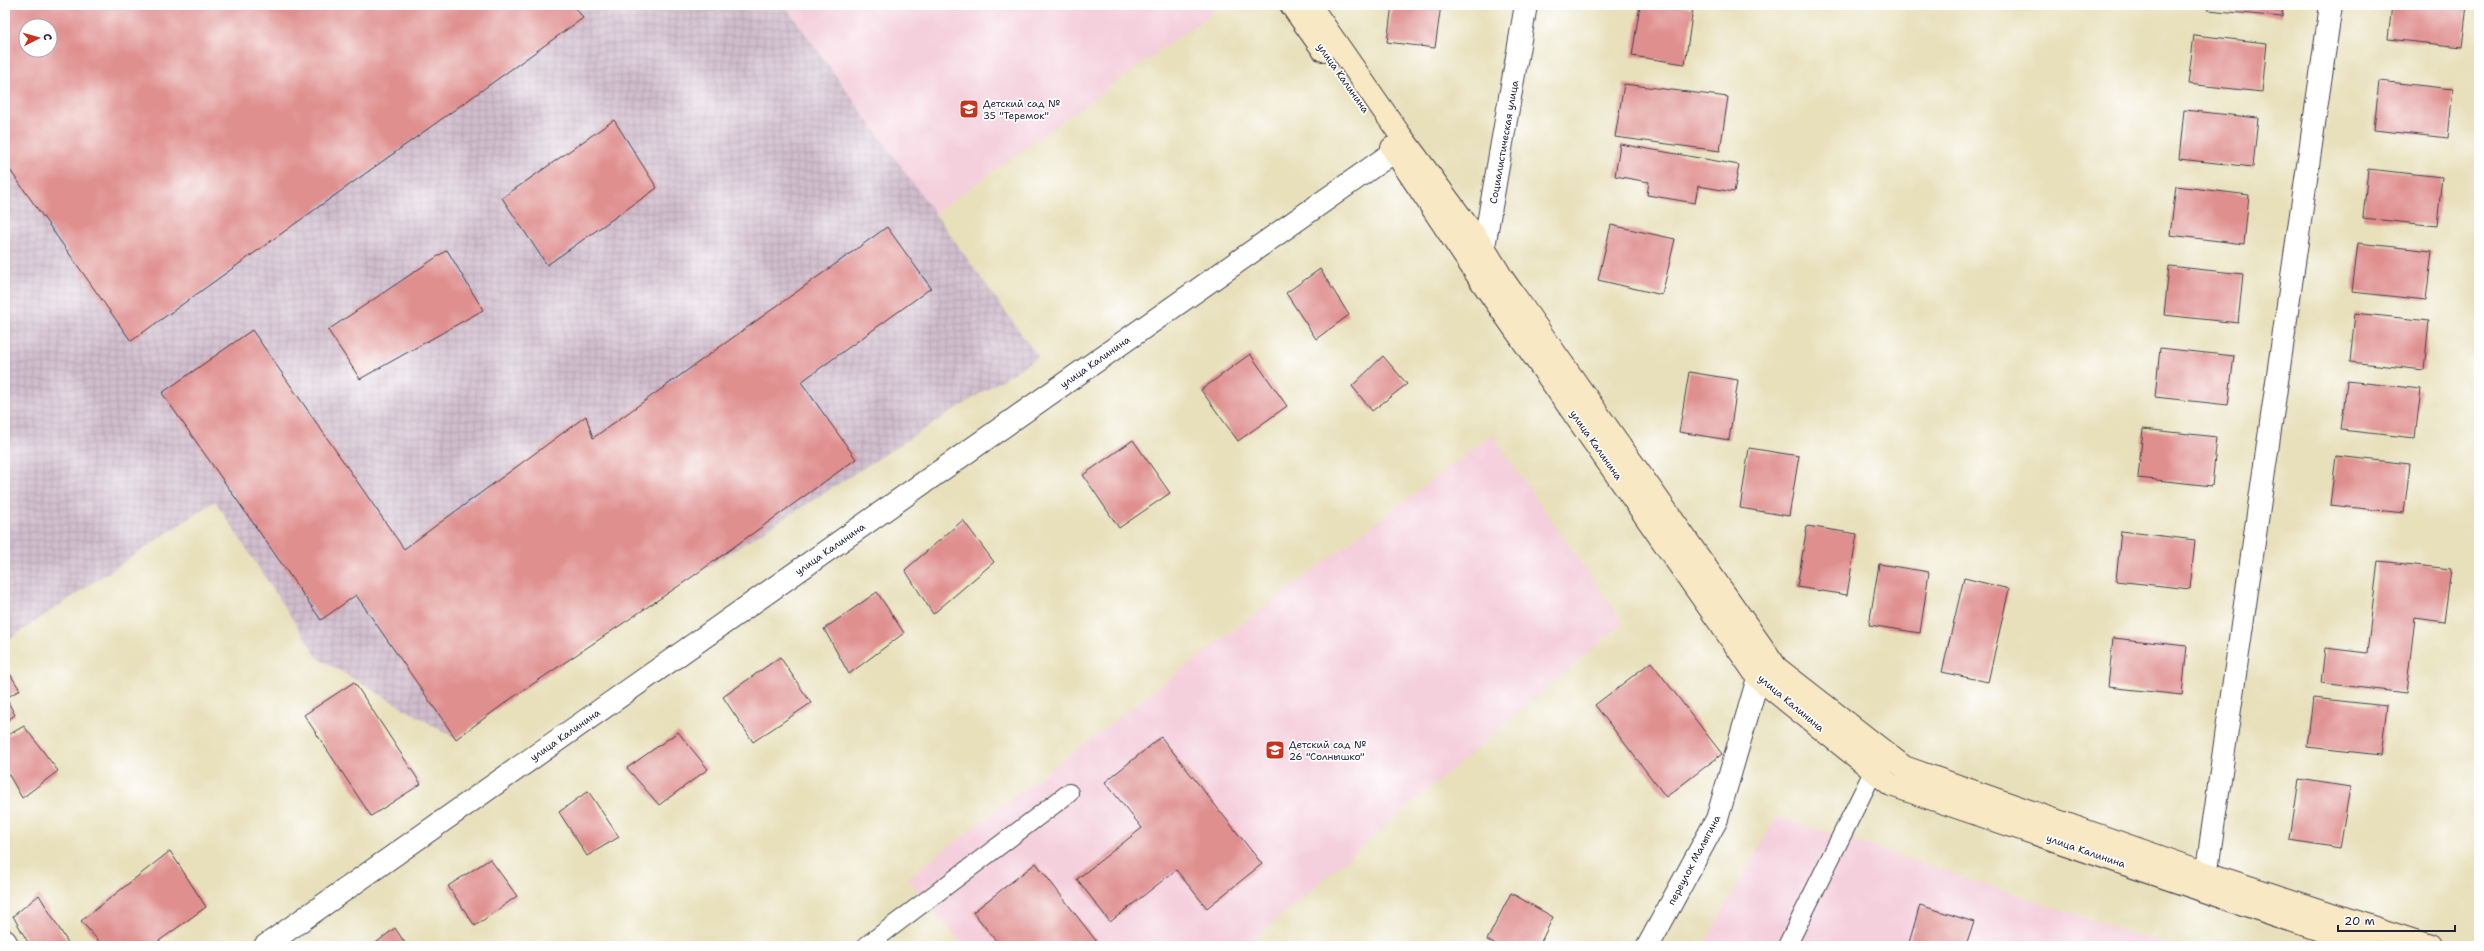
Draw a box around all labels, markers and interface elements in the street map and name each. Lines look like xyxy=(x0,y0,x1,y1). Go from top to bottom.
north arrow xyxy=(18,18,58,58)
text: С xyxy=(40,33,55,41)
street label: улица Калинина xyxy=(1314,40,1372,116)
street label: Социалистическая улица xyxy=(1487,79,1521,205)
place label: Детский сад № 35 "Теремок" xyxy=(983,97,1060,122)
school or university icon: Детский сад № 35 "Теремок" xyxy=(958,98,980,120)
street label: улица Калинина xyxy=(1057,333,1133,391)
street label: улица Калинина xyxy=(1567,407,1625,483)
street label: улица Калинина xyxy=(792,520,868,578)
street label: улица Калинина xyxy=(1755,671,1827,735)
street label: улица Калинина xyxy=(527,706,603,764)
place label: Детский сад № 26 "Солнышко" xyxy=(1289,738,1366,763)
school or university icon: Детский сад № 26 "Солнышко" xyxy=(1264,739,1286,761)
street label: переулок Малыгина xyxy=(1665,812,1724,907)
street label: улица Калинина xyxy=(2045,831,2128,871)
scale bar xyxy=(2338,907,2455,933)
text: 20 m xyxy=(2344,913,2375,929)

